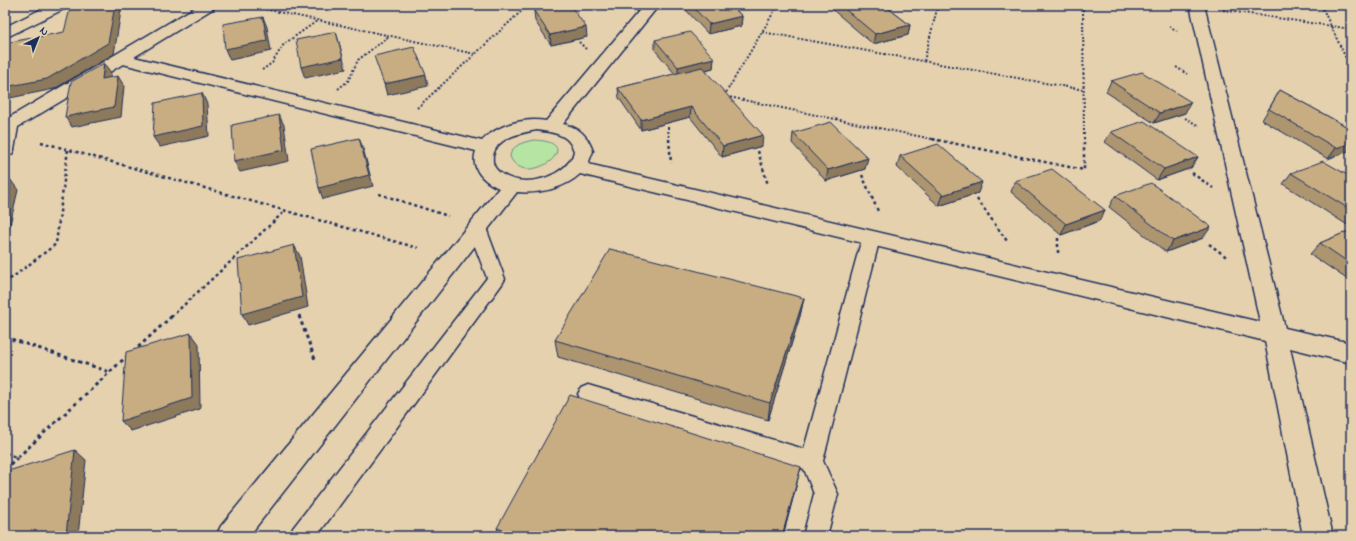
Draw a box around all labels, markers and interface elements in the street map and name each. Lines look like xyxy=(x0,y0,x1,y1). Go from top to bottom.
north arrow xyxy=(18,18,58,58)
text: N xyxy=(36,23,52,40)

